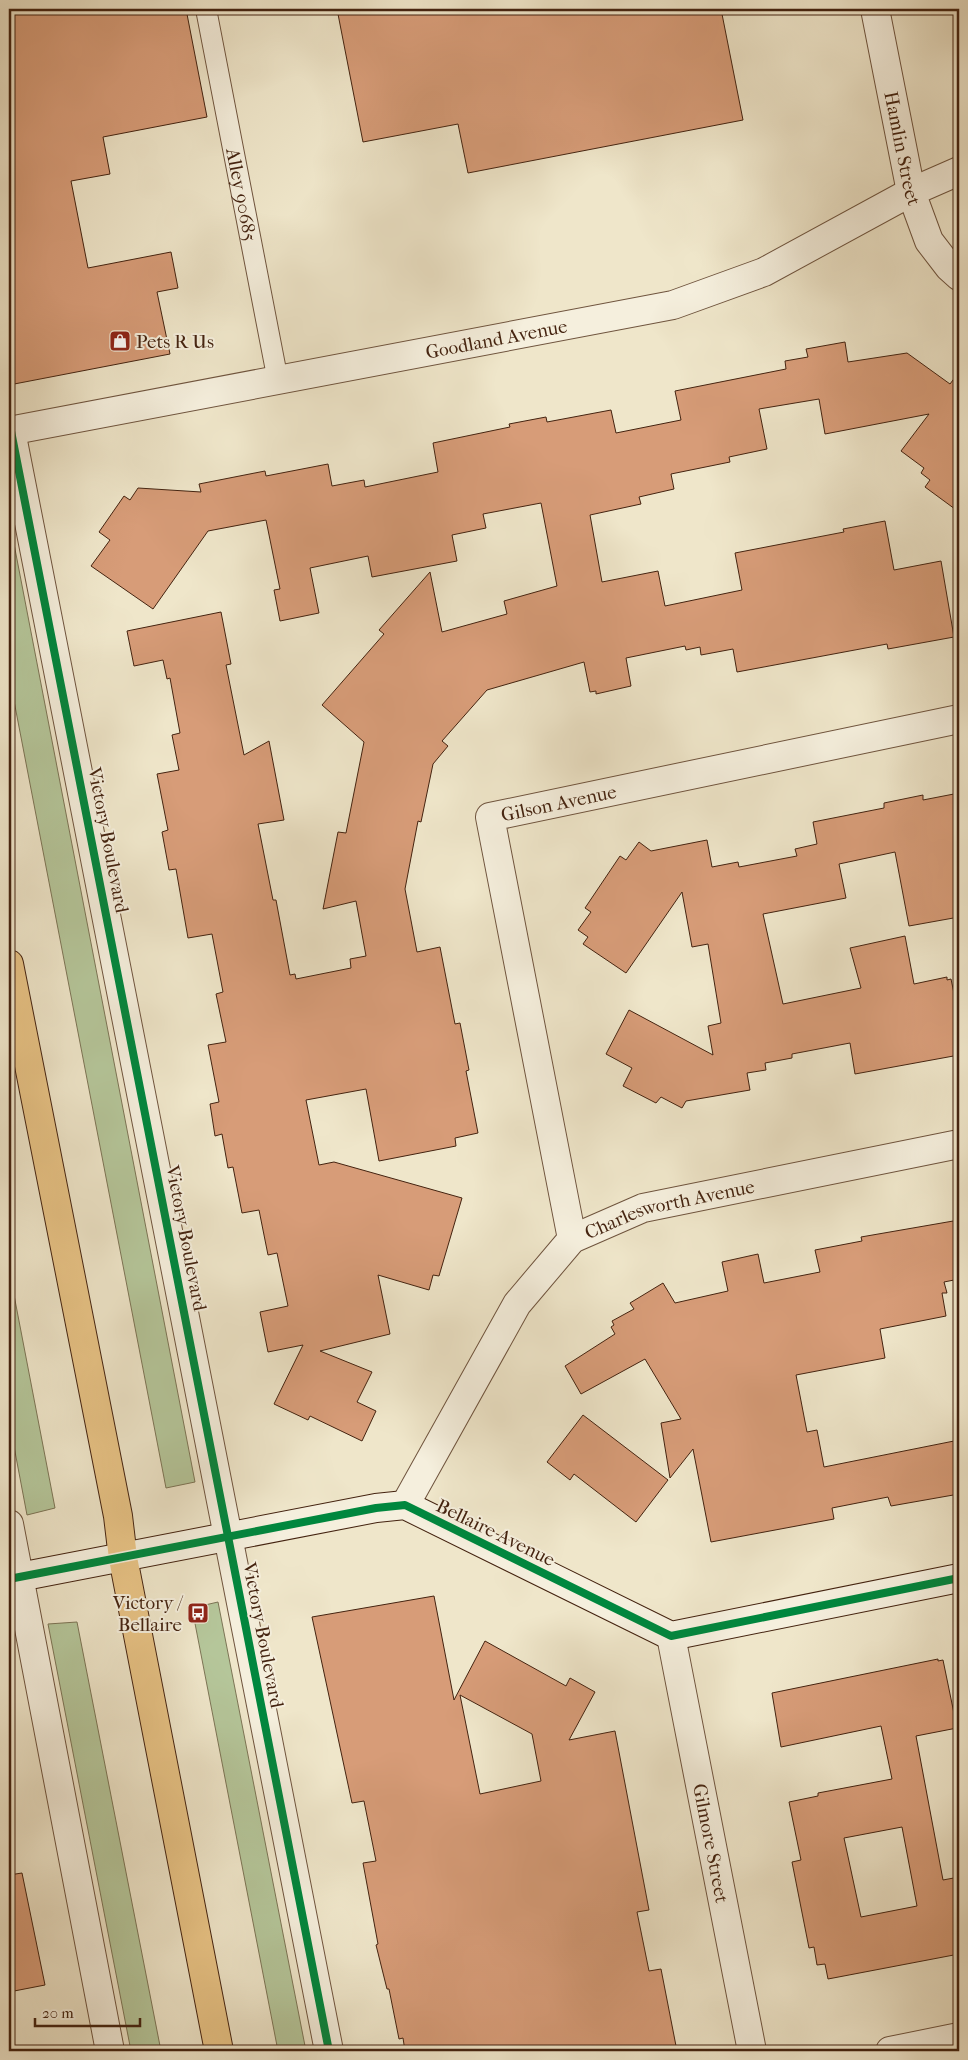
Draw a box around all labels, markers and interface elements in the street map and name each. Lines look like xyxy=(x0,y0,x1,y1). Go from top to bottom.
street label: Hamlin Street xyxy=(879,90,925,209)
street label: Alley 90685 xyxy=(221,145,261,243)
street label: Goodland Avenue xyxy=(424,315,569,364)
shop icon: Pets R Us xyxy=(108,329,132,353)
place label: Pets R Us xyxy=(136,331,214,353)
street label: Victory Boulevard xyxy=(83,765,133,916)
street label: Gilson Avenue xyxy=(499,781,619,826)
street label: Victory Boulevard xyxy=(161,1163,211,1314)
street label: Charlesworth Avenue xyxy=(581,1176,756,1244)
street label: Bellaire Avenue xyxy=(433,1495,559,1571)
street label: Victory Boulevard xyxy=(238,1560,288,1711)
place label: Victory / Bellaire xyxy=(112,1592,183,1636)
bus stop icon: Victory / Bellaire xyxy=(186,1601,210,1625)
street label: Gilmore Street xyxy=(688,1782,733,1905)
scale bar xyxy=(35,1995,140,2027)
text: 20 m xyxy=(42,2004,74,2022)

